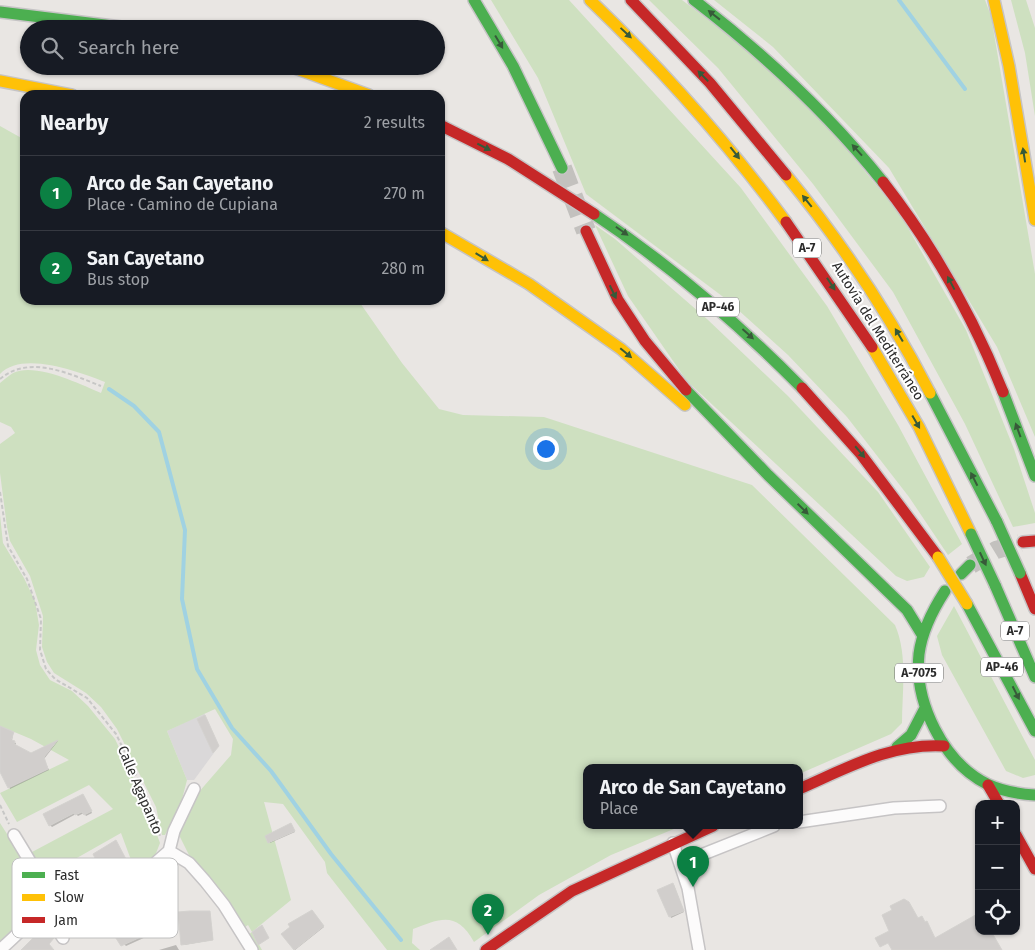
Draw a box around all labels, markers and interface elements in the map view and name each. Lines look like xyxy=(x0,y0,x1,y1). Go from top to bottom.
one-way arrow xyxy=(708,10,721,21)
search box xyxy=(20,20,445,75)
one-way arrow xyxy=(619,27,631,39)
icon: search xyxy=(38,34,66,62)
one-way arrow xyxy=(495,34,503,49)
text: Search here xyxy=(78,36,179,59)
one-way arrow xyxy=(697,70,709,82)
text: Nearby xyxy=(40,110,108,136)
text: 2 results xyxy=(364,113,425,132)
one-way arrow xyxy=(476,143,491,151)
one-way arrow xyxy=(852,144,863,157)
one-way arrow xyxy=(729,146,740,159)
one-way arrow xyxy=(1020,147,1028,163)
text: Arco de San Cayetano xyxy=(87,172,273,195)
text: 1 xyxy=(52,184,60,203)
text: 270 m xyxy=(383,184,425,203)
text: Place · Camino de Cupiana xyxy=(87,195,278,214)
one-way arrow xyxy=(801,195,812,208)
one-way arrow xyxy=(615,226,629,236)
road number: A-7 xyxy=(793,238,821,258)
text: San Cayetano xyxy=(87,247,204,270)
one-way arrow xyxy=(476,252,489,261)
street label: Autovía del Mediterráneo xyxy=(828,258,928,404)
text: 2 xyxy=(52,259,60,278)
text: 280 m xyxy=(381,259,425,278)
text: Bus stop xyxy=(87,270,150,289)
one-way arrow xyxy=(947,275,955,290)
one-way arrow xyxy=(826,277,836,291)
one-way arrow xyxy=(610,285,618,299)
road number: AP-46 xyxy=(697,298,739,316)
one-way arrow xyxy=(741,328,753,340)
one-way arrow xyxy=(895,328,904,341)
one-way arrow xyxy=(619,348,632,359)
one-way arrow xyxy=(912,416,921,429)
one-way arrow xyxy=(1014,423,1022,438)
your location xyxy=(533,436,559,462)
one-way arrow xyxy=(854,445,865,458)
one-way arrow xyxy=(970,472,978,486)
one-way arrow xyxy=(796,503,808,515)
one-way arrow xyxy=(980,552,988,566)
road number: A-7 xyxy=(1001,622,1029,640)
road number: AP-46 xyxy=(981,658,1023,676)
road number: A-7075 xyxy=(895,664,943,682)
one-way arrow xyxy=(1012,686,1020,700)
street label: Calle Agapanto xyxy=(114,743,166,837)
popup xyxy=(583,764,803,829)
text: Arco de San Cayetano xyxy=(600,776,786,799)
text: Place xyxy=(600,799,638,818)
map controls xyxy=(975,800,1020,935)
button: + xyxy=(975,800,1020,845)
button: − xyxy=(975,845,1020,890)
pin: 1 xyxy=(677,846,709,887)
legend xyxy=(12,858,178,938)
text: Fast xyxy=(54,867,80,884)
text: Slow xyxy=(54,889,84,906)
button: locate xyxy=(975,890,1020,935)
pin: 2 xyxy=(472,894,504,935)
text: Jam xyxy=(54,912,78,929)

